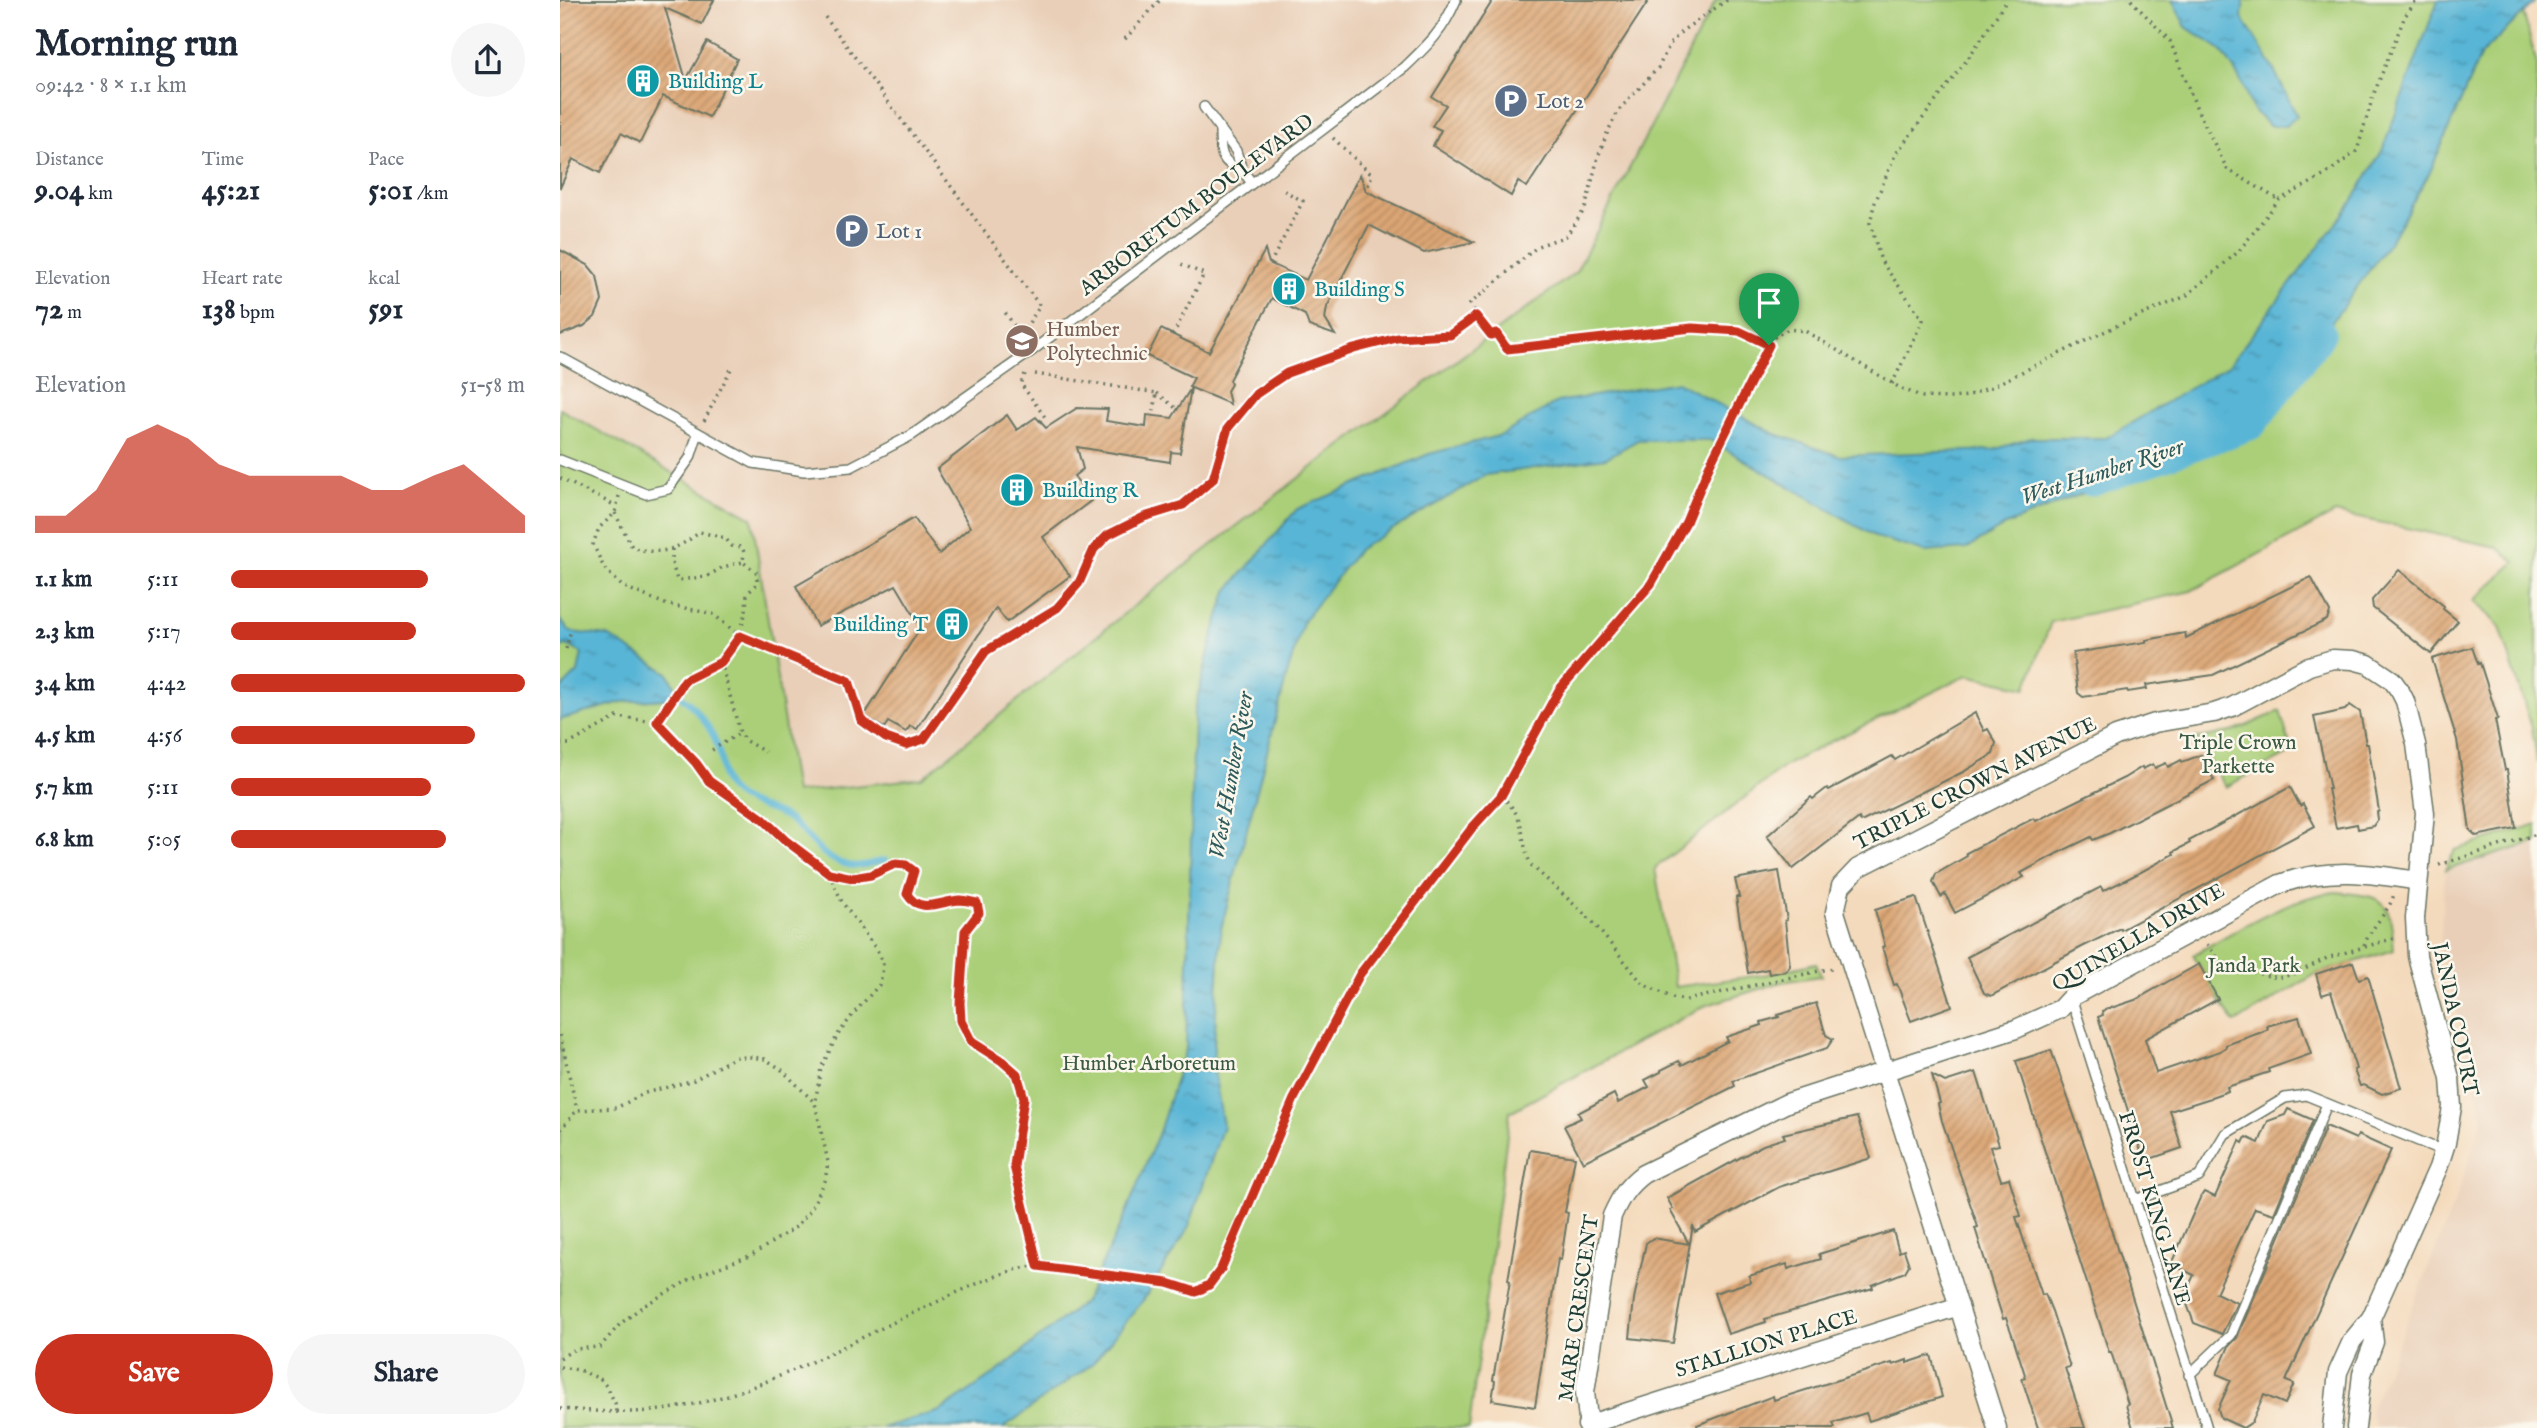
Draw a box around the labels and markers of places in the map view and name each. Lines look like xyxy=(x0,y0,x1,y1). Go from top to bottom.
building icon: Building L xyxy=(624,62,662,100)
place label: Building L xyxy=(668,69,763,96)
parking icon: Lot 2 xyxy=(1492,82,1530,120)
place label: Lot 2 xyxy=(1536,89,1584,116)
parking icon: Lot 1 xyxy=(833,212,871,250)
place label: Lot 1 xyxy=(876,219,922,246)
building icon: Building S xyxy=(1270,270,1308,308)
pin xyxy=(1739,273,1799,345)
place label: Building S xyxy=(1314,277,1405,304)
place label: Humber Polytechnic xyxy=(1046,317,1148,368)
school or university icon: Humber Polytechnic xyxy=(1003,322,1041,360)
building icon: Building R xyxy=(998,471,1036,509)
place label: Building R xyxy=(1042,478,1139,505)
building icon: Building T xyxy=(933,605,971,643)
place label: Building T xyxy=(833,612,929,639)

